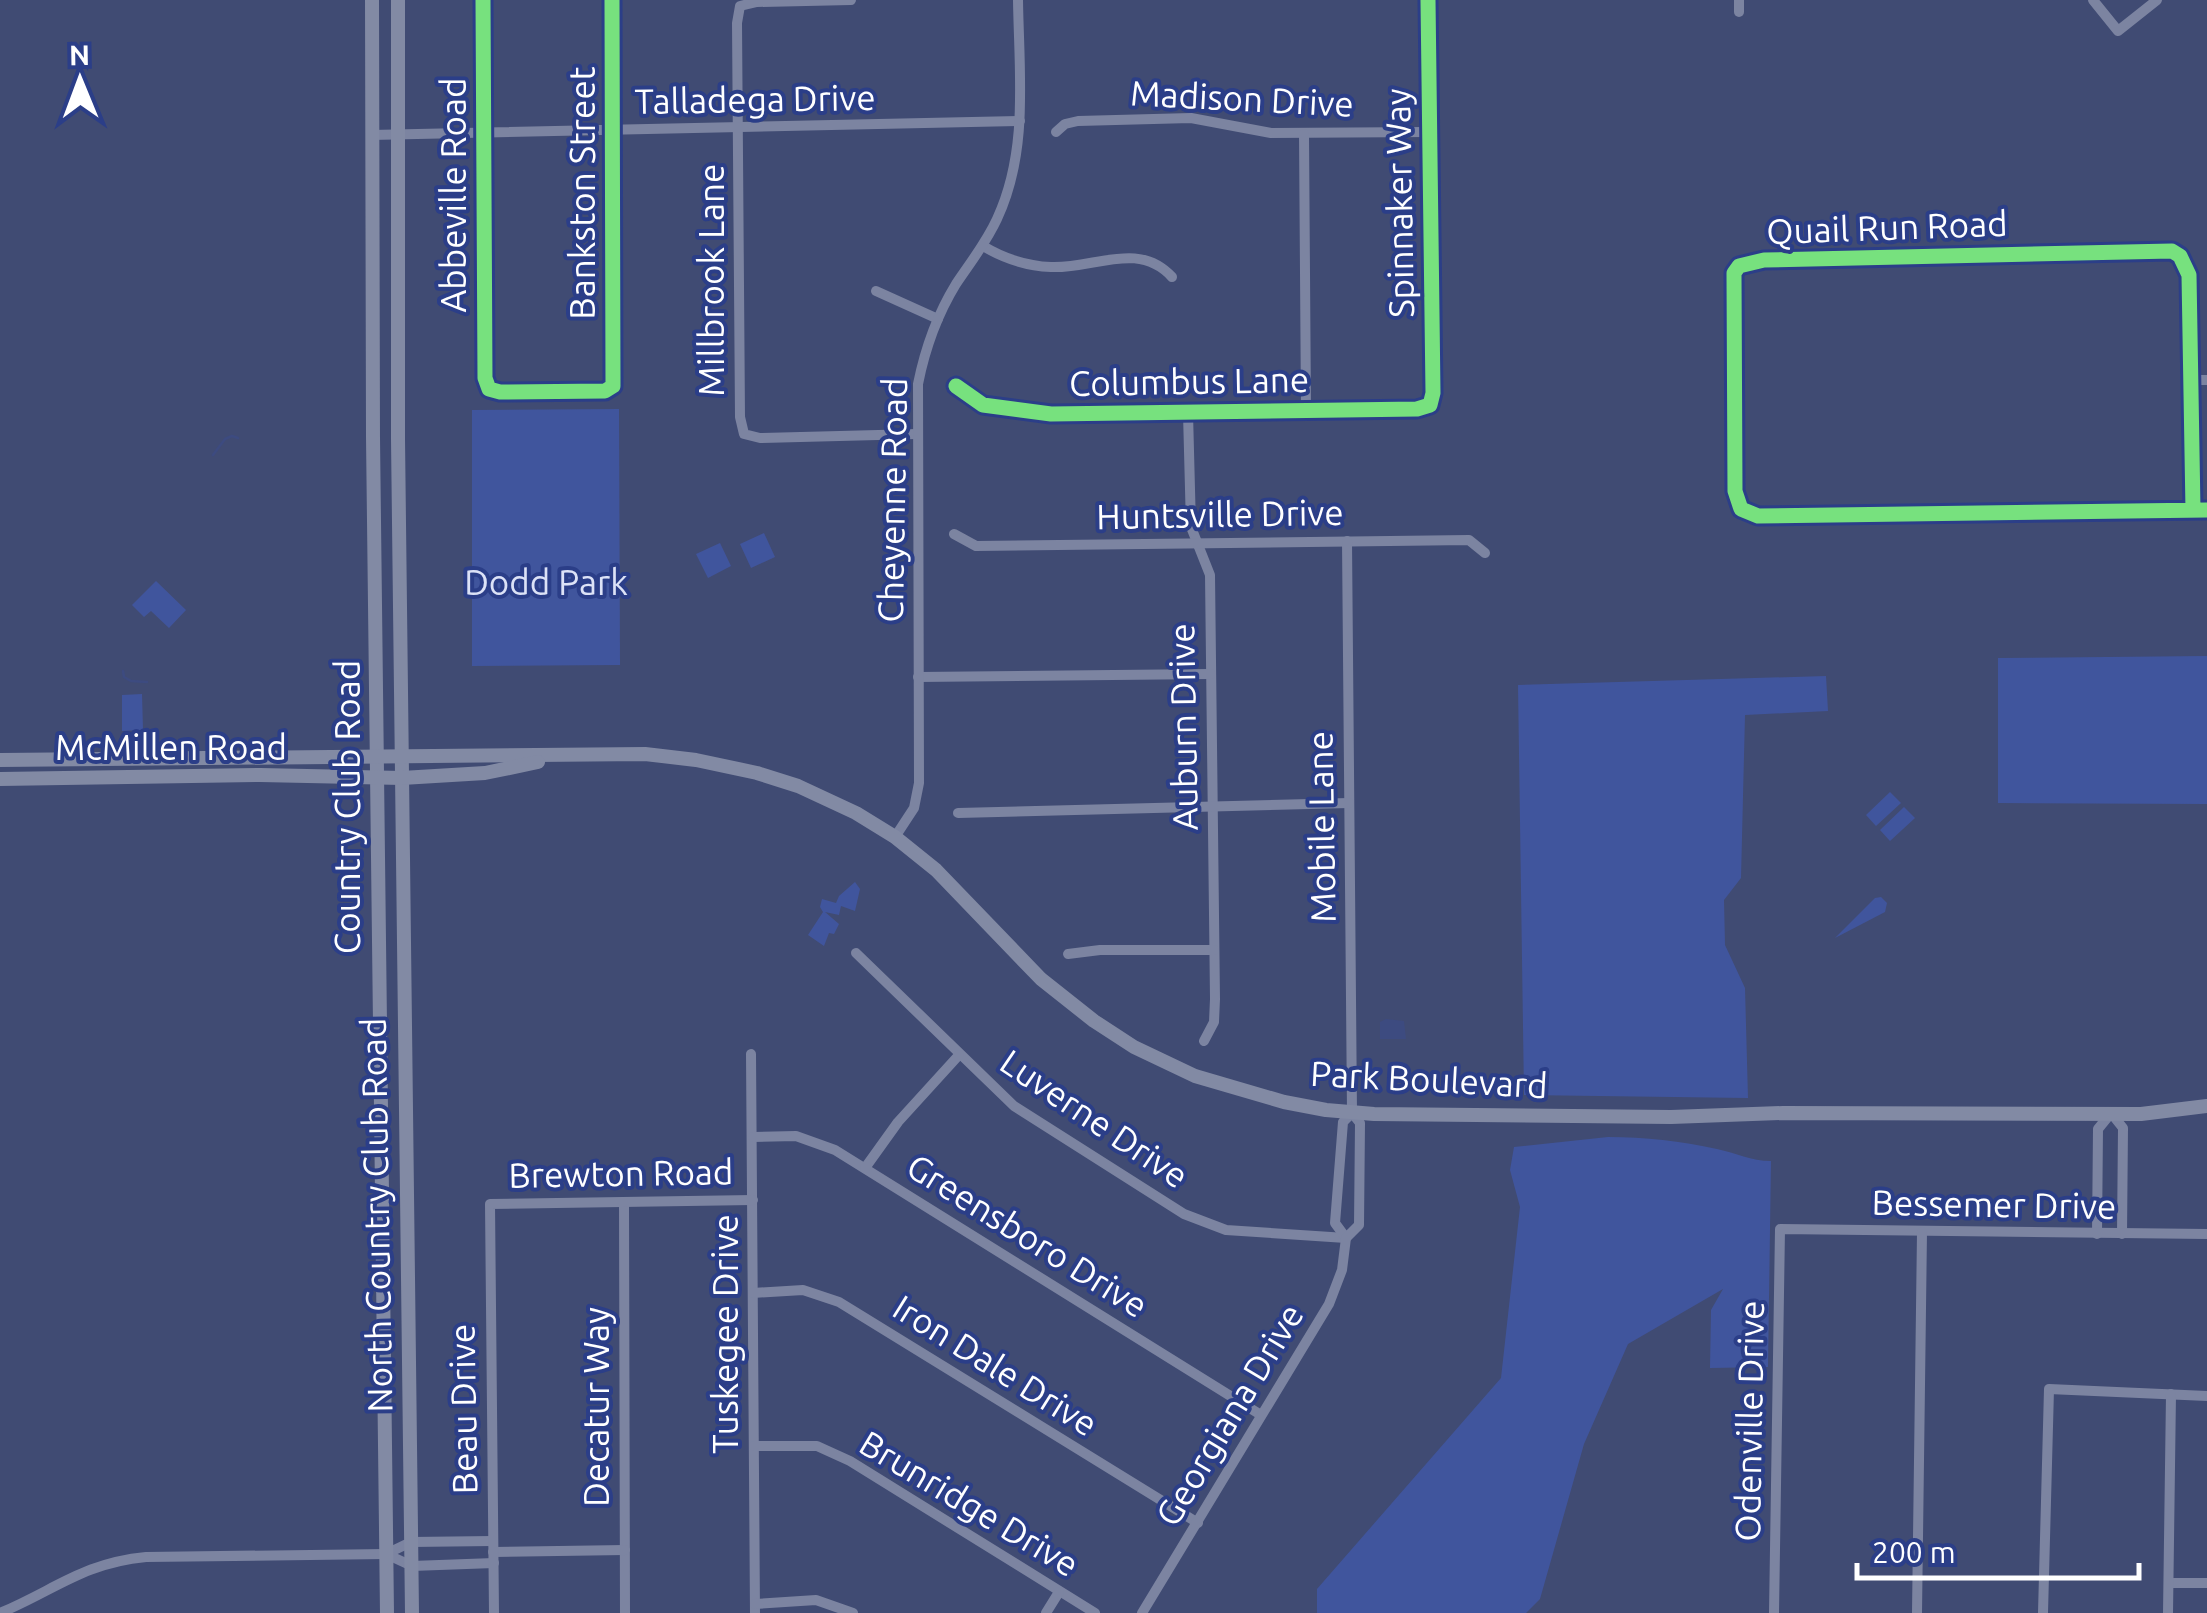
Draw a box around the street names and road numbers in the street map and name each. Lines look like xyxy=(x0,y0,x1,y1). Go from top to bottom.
street label: Bankston Street xyxy=(562,66,602,319)
street label: Madison Drive xyxy=(1129,72,1355,124)
street label: Talladega Drive xyxy=(634,77,876,121)
street label: Abbeville Road xyxy=(433,78,473,312)
street label: Spinnaker Way xyxy=(1377,88,1421,318)
street label: Millbrook Lane xyxy=(691,164,731,396)
street label: Quail Run Road xyxy=(1766,203,2008,251)
street label: Columbus Lane xyxy=(1069,359,1309,403)
street label: Cheyenne Road xyxy=(870,377,914,623)
street label: Huntsville Drive xyxy=(1096,492,1344,536)
street label: Auburn Drive xyxy=(1161,623,1205,831)
street label: Country Club Road xyxy=(327,660,367,954)
street label: McMillen Road xyxy=(55,727,287,767)
street label: Mobile Lane xyxy=(1299,731,1343,923)
street label: North Country Club Road xyxy=(353,1017,399,1413)
street label: Luverne Drive xyxy=(993,1041,1196,1196)
street label: Park Boulevard xyxy=(1309,1053,1549,1105)
street label: Greensboro Drive xyxy=(900,1145,1155,1325)
street label: Brewton Road xyxy=(508,1151,734,1195)
street label: Bessemer Drive xyxy=(1871,1182,2117,1226)
street label: Tuskegee Drive xyxy=(705,1214,745,1454)
street label: Iron Dale Drive xyxy=(886,1287,1105,1444)
street label: Georgiana Drive xyxy=(1147,1296,1311,1533)
street label: Odenville Drive xyxy=(1727,1300,1771,1542)
street label: Decatur Way xyxy=(576,1307,616,1507)
street label: Beau Drive xyxy=(442,1324,484,1494)
street label: Brunridge Drive xyxy=(853,1422,1086,1584)

